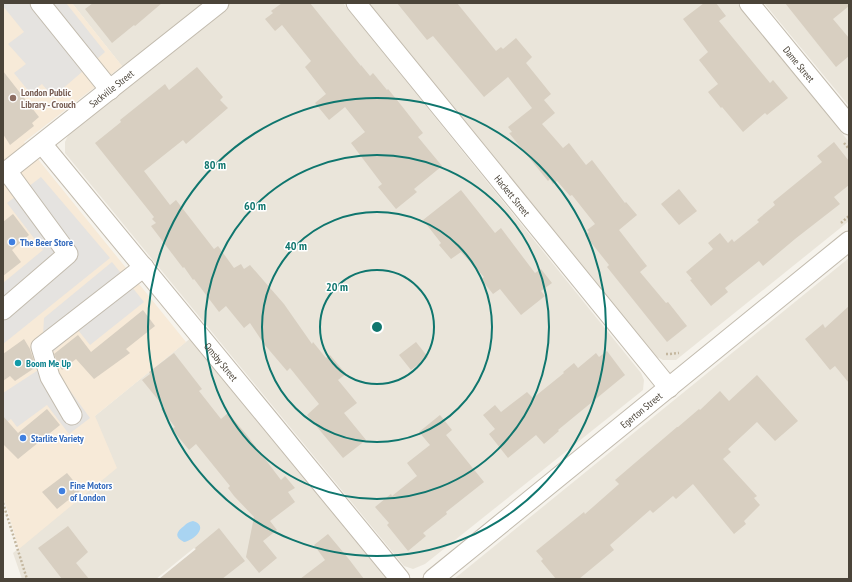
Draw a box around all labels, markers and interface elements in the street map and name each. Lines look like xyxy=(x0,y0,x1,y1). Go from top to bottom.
street label: Dame Street xyxy=(780,44,817,85)
street label: Sackville Street xyxy=(87,67,137,110)
place label: London Public Library - Crouch xyxy=(21,86,76,111)
marker: London Public Library - Crouch xyxy=(8,93,18,103)
text: 80 m xyxy=(204,157,226,172)
street label: Hackett Street xyxy=(491,173,533,219)
text: 60 m xyxy=(244,198,266,213)
place label: The Beer Store xyxy=(20,236,73,249)
marker: The Beer Store xyxy=(7,237,17,247)
text: 40 m xyxy=(285,238,307,253)
text: 20 m xyxy=(326,279,348,294)
centre of rings xyxy=(370,320,384,334)
street label: Omsby Street xyxy=(201,340,241,384)
place label: Boom Me Up xyxy=(26,357,72,370)
marker: Boom Me Up xyxy=(13,358,23,368)
street label: Egerton Street xyxy=(618,389,665,431)
place label: Starlite Variety xyxy=(31,432,85,445)
marker: Starlite Variety xyxy=(18,433,28,443)
place label: Fine Motors of London xyxy=(70,479,113,504)
marker: Fine Motors of London xyxy=(57,486,67,496)

